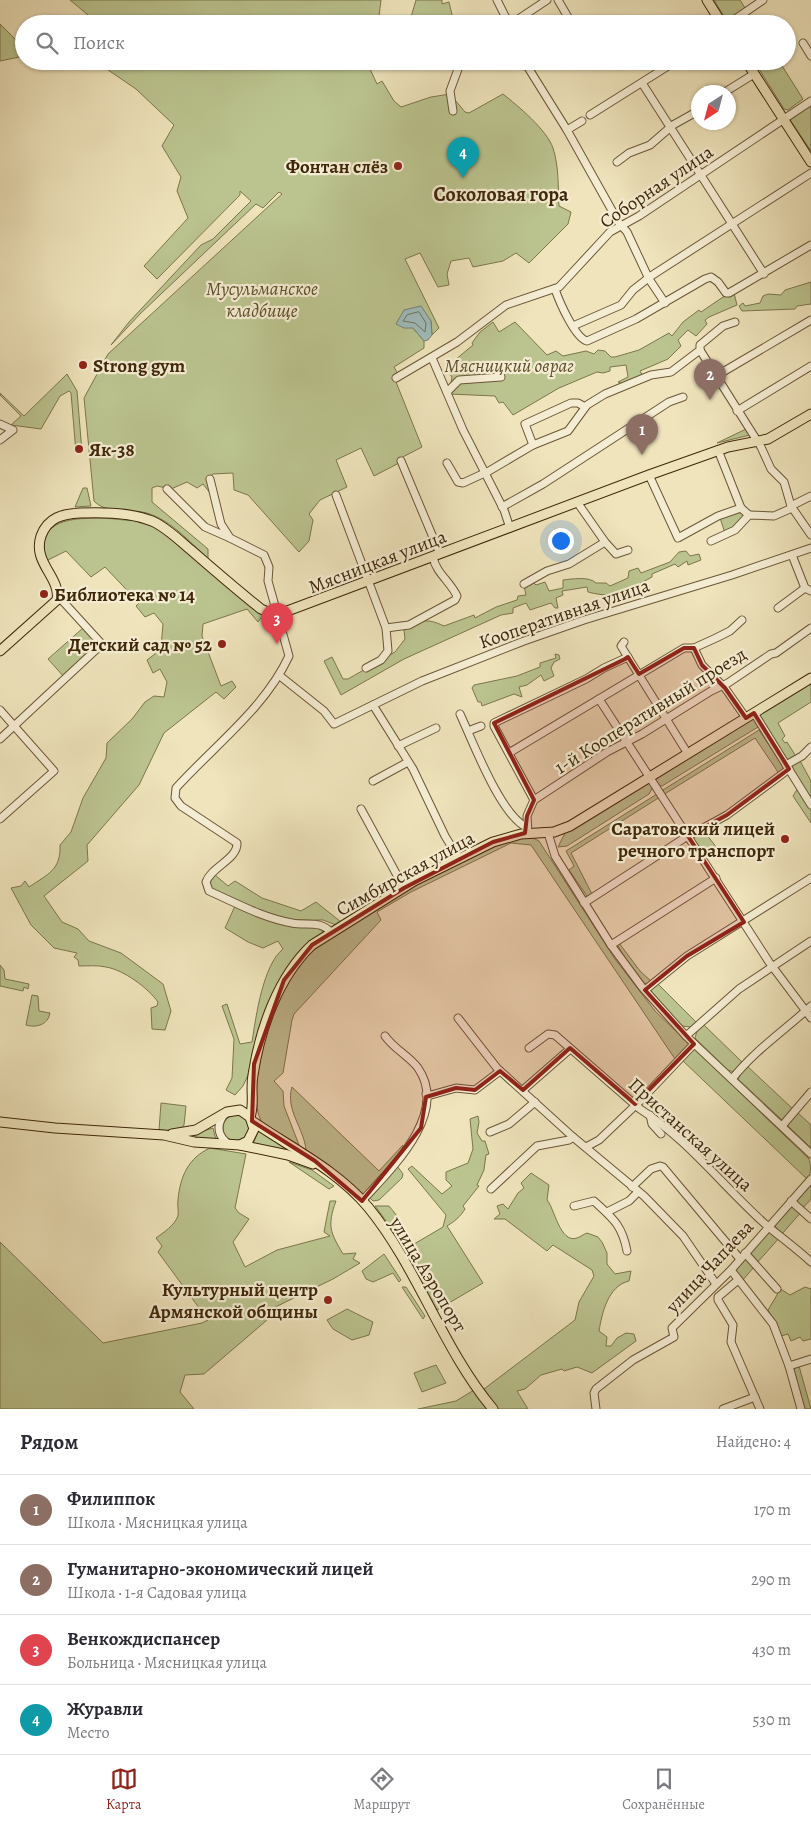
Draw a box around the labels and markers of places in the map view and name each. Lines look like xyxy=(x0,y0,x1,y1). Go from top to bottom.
pin: 4 xyxy=(447,137,479,178)
place label: Фонтан слёз xyxy=(286,154,388,180)
marker: Фонтан слёз xyxy=(392,160,404,172)
place label: Strong gym xyxy=(93,353,185,379)
marker: Strong gym xyxy=(77,359,89,371)
pin: 2 xyxy=(694,359,726,400)
pin: 1 xyxy=(626,414,658,455)
place label: Як-38 xyxy=(89,437,135,463)
marker: Як-38 xyxy=(73,443,85,455)
place label: Библиотека № 14 xyxy=(54,582,195,608)
marker: Библиотека № 14 xyxy=(38,588,50,600)
pin: 3 xyxy=(261,603,293,644)
place label: Детский сад № 52 xyxy=(68,632,212,658)
marker: Детский сад № 52 xyxy=(216,638,228,650)
place label: Саратовский лицей речного транспорт xyxy=(611,816,775,864)
marker: Саратовский лицей речного транспорт xyxy=(779,833,791,845)
place label: Культурный центр Армянской общины xyxy=(148,1277,318,1325)
marker: Культурный центр Армянской общины xyxy=(322,1294,334,1306)

